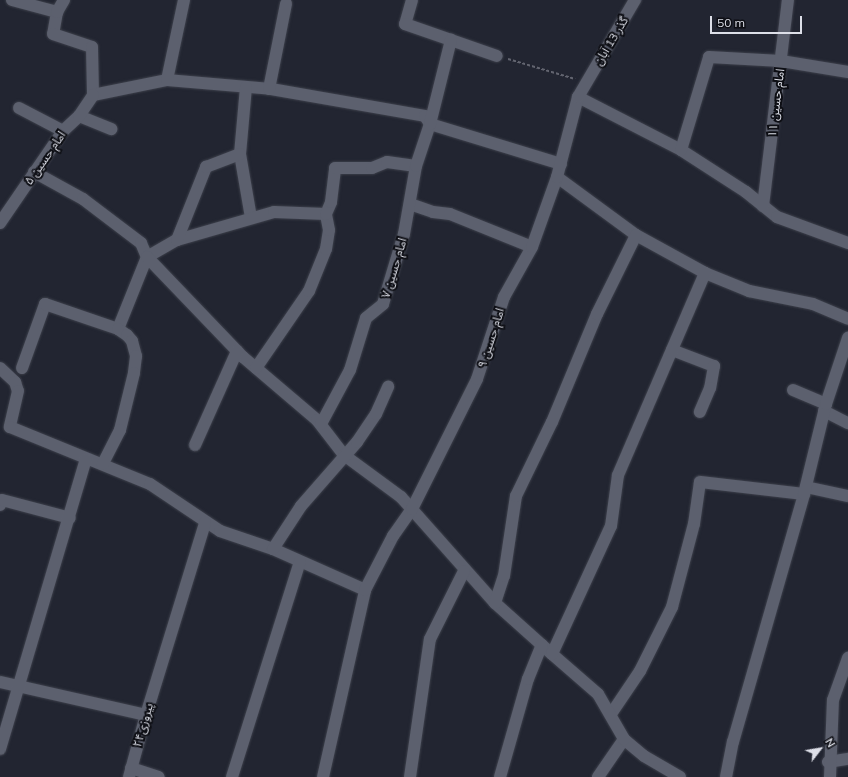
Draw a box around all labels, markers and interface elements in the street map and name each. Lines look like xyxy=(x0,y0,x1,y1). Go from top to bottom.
scale bar xyxy=(712,8,804,34)
street label: گذر 13 آبان xyxy=(591,14,631,68)
text: 50 m xyxy=(717,15,745,30)
street label: امام حسین ۱۱ xyxy=(765,68,787,138)
street label: امام حسین ۵ xyxy=(21,128,69,188)
street label: امام حسین ۷ xyxy=(378,236,410,300)
street label: امام حسین ۹ xyxy=(475,306,507,370)
street label: پیروزی۲۴ xyxy=(130,701,156,749)
north arrow xyxy=(800,729,840,769)
text: N xyxy=(822,736,838,750)

